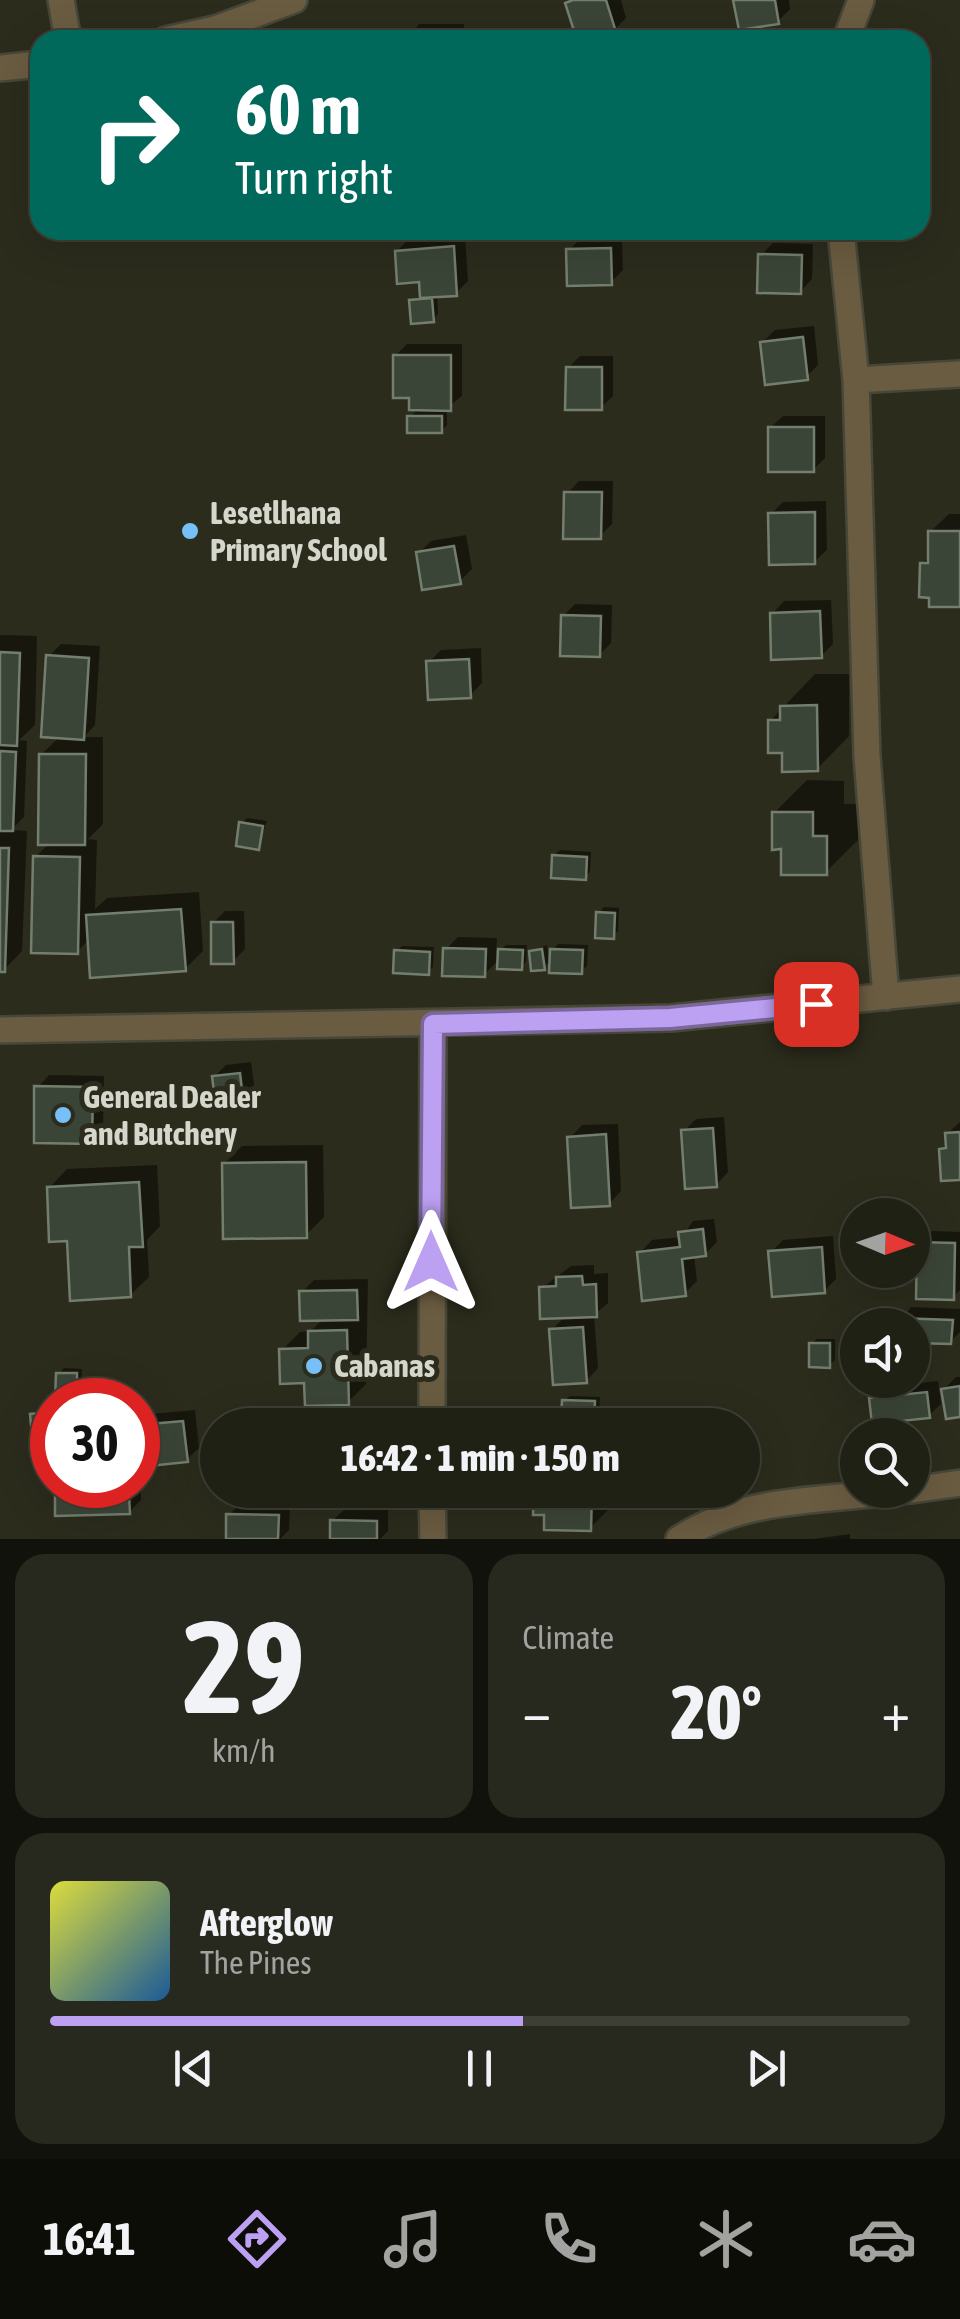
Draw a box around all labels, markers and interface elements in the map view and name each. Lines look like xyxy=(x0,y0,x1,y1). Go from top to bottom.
text: 60 m xyxy=(235,69,361,149)
icon: right xyxy=(70,70,200,200)
text: Turn right xyxy=(235,152,393,204)
place label: Lesetlhana Primary School xyxy=(210,494,387,568)
marker: Lesetlhana Primary School xyxy=(179,520,201,542)
pin xyxy=(774,962,859,1047)
icon: arrive xyxy=(789,977,844,1032)
place label: General Dealer and Butchery xyxy=(83,1078,261,1152)
marker: General Dealer and Butchery xyxy=(52,1104,74,1126)
north arrow xyxy=(840,1198,930,1288)
map controls xyxy=(840,1198,930,1508)
position arrow xyxy=(379,1210,483,1314)
button: sound xyxy=(840,1308,930,1398)
place label: Cabanas xyxy=(334,1347,435,1384)
marker: Cabanas xyxy=(303,1355,325,1377)
speed limit sign: 30 xyxy=(30,1378,160,1508)
button: search xyxy=(840,1418,930,1508)
text: 16:42 · 1 min · 150 m xyxy=(340,1436,620,1479)
text: 29 xyxy=(183,1592,305,1741)
text: Climate xyxy=(523,1619,614,1656)
text: 20° xyxy=(671,1669,762,1755)
text: − xyxy=(523,1680,551,1743)
text: + xyxy=(881,1680,910,1743)
text: km/h xyxy=(212,1732,275,1769)
text: Afterglow xyxy=(200,1901,333,1944)
text: The Pines xyxy=(200,1944,312,1981)
icon: previous xyxy=(166,2041,221,2096)
icon: pause xyxy=(452,2041,507,2096)
icon: next xyxy=(739,2041,794,2096)
icon: directions xyxy=(222,2204,292,2274)
icon: music xyxy=(378,2204,448,2274)
icon: phone xyxy=(534,2204,604,2274)
icon: climate xyxy=(691,2204,761,2274)
icon: car xyxy=(847,2204,917,2274)
text: 16:41 xyxy=(43,2213,136,2265)

